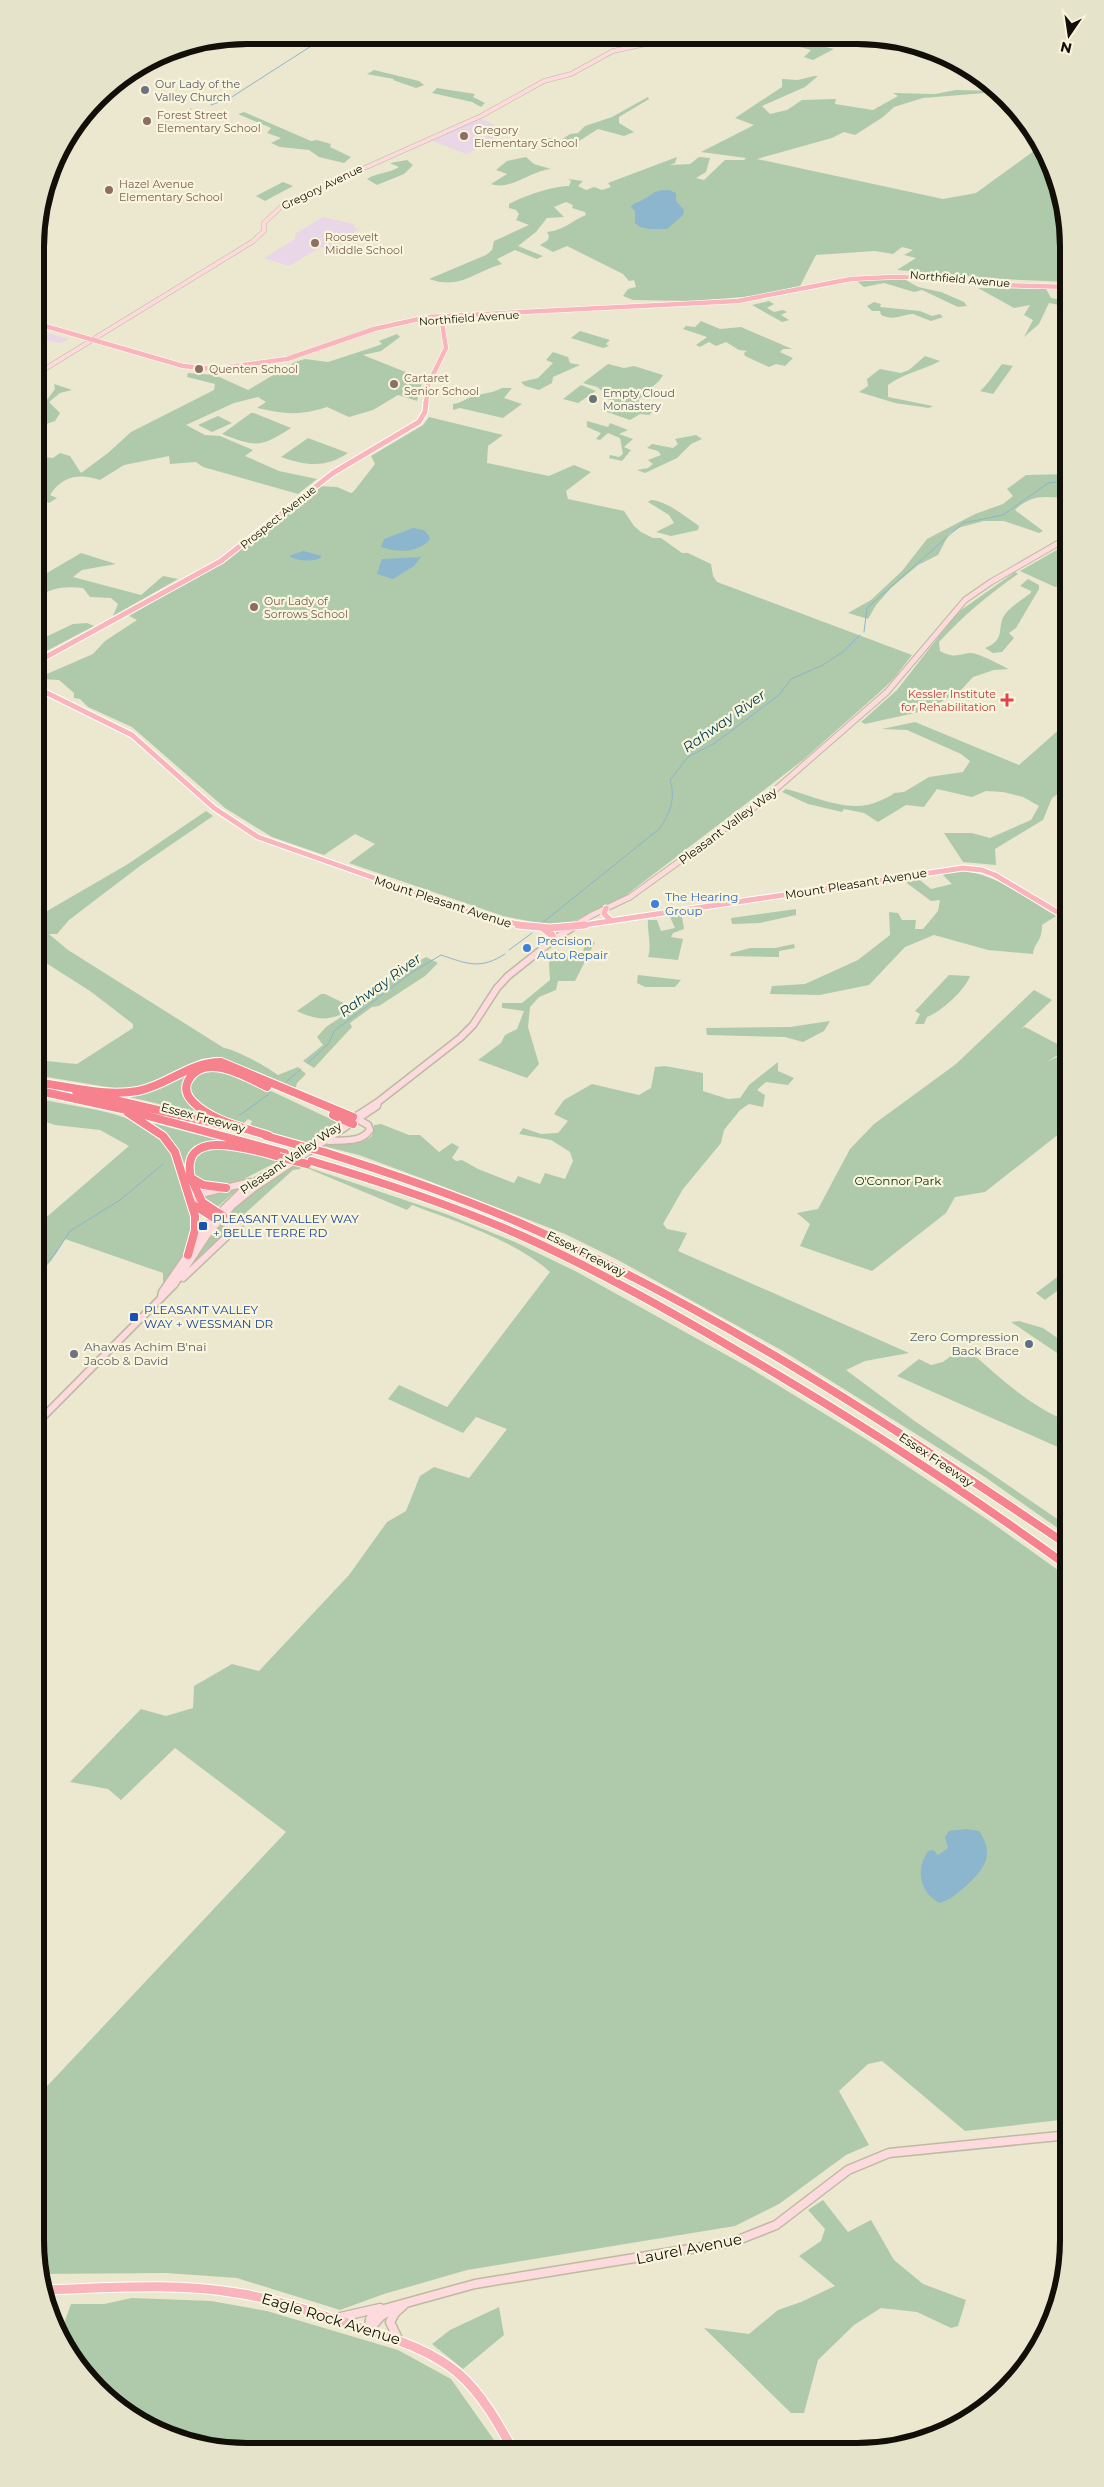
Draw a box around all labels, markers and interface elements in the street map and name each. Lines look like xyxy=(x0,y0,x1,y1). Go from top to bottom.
north arrow xyxy=(1044,10,1094,60)
text: N xyxy=(1059,38,1074,58)
place label: Our Lady of the Valley Church xyxy=(155,77,241,104)
marker: Our Lady of the Valley Church xyxy=(139,84,151,96)
place label: Forest Street Elementary School xyxy=(157,108,261,135)
marker: Forest Street Elementary School xyxy=(141,115,153,127)
place label: Gregory Elementary School xyxy=(474,123,578,150)
marker: Gregory Elementary School xyxy=(458,130,470,142)
street label: Gregory Avenue xyxy=(279,161,365,213)
place label: Hazel Avenue Elementary School xyxy=(119,177,223,204)
marker: Hazel Avenue Elementary School xyxy=(103,184,115,196)
place label: Roosevelt Middle School xyxy=(325,230,403,257)
marker: Roosevelt Middle School xyxy=(309,237,321,249)
street label: Northfield Avenue xyxy=(909,268,1011,290)
street label: Northfield Avenue xyxy=(418,307,520,328)
place label: Quenten School xyxy=(209,362,298,376)
marker: Quenten School xyxy=(193,363,205,375)
place label: Cartaret Senior School xyxy=(404,371,479,398)
marker: Cartaret Senior School xyxy=(388,378,400,390)
place label: Empty Cloud Monastery xyxy=(603,386,675,413)
marker: Empty Cloud Monastery xyxy=(587,393,599,405)
street label: Prospect Avenue xyxy=(237,482,319,552)
place label: Our Lady of Sorrows School xyxy=(264,594,348,621)
marker: Our Lady of Sorrows School xyxy=(248,601,260,613)
water label: Rahway River xyxy=(679,686,769,756)
place label: Kessler Institute for Rehabilitation xyxy=(901,687,996,714)
marker: Kessler Institute for Rehabilitation xyxy=(1000,693,1014,707)
street label: Pleasant Valley Way xyxy=(676,783,780,867)
street label: Mount Pleasant Avenue xyxy=(784,865,928,902)
street label: Mount Pleasant Avenue xyxy=(373,872,514,931)
place label: The Hearing Group xyxy=(665,889,739,918)
marker: The Hearing Group xyxy=(649,898,661,910)
place label: Precision Auto Repair xyxy=(537,933,608,962)
marker: Precision Auto Repair xyxy=(521,942,533,954)
water label: Rahway River xyxy=(335,949,425,1021)
street label: Essex Freeway xyxy=(159,1099,247,1136)
street label: Pleasant Valley Way xyxy=(237,1118,345,1197)
park label: O'Connor Park xyxy=(855,1173,942,1188)
place label: PLEASANT VALLEY WAY + BELLE TERRE RD xyxy=(213,1211,359,1240)
marker: PLEASANT VALLEY WAY + BELLE TERRE RD xyxy=(197,1220,209,1232)
street label: Essex Freeway xyxy=(544,1227,629,1280)
place label: PLEASANT VALLEY WAY + WESSMAN DR xyxy=(144,1302,274,1331)
marker: PLEASANT VALLEY WAY + WESSMAN DR xyxy=(128,1311,140,1323)
place label: Zero Compression Back Brace xyxy=(910,1329,1019,1358)
marker: Zero Compression Back Brace xyxy=(1023,1338,1035,1350)
place label: Ahawas Achim B'nai Jacob & David xyxy=(83,1339,206,1368)
marker: Ahawas Achim B'nai Jacob & David xyxy=(68,1348,80,1360)
street label: Essex Freeway xyxy=(896,1429,977,1490)
street label: Laurel Avenue xyxy=(634,2229,743,2268)
street label: Eagle Rock Avenue xyxy=(259,2288,403,2349)

